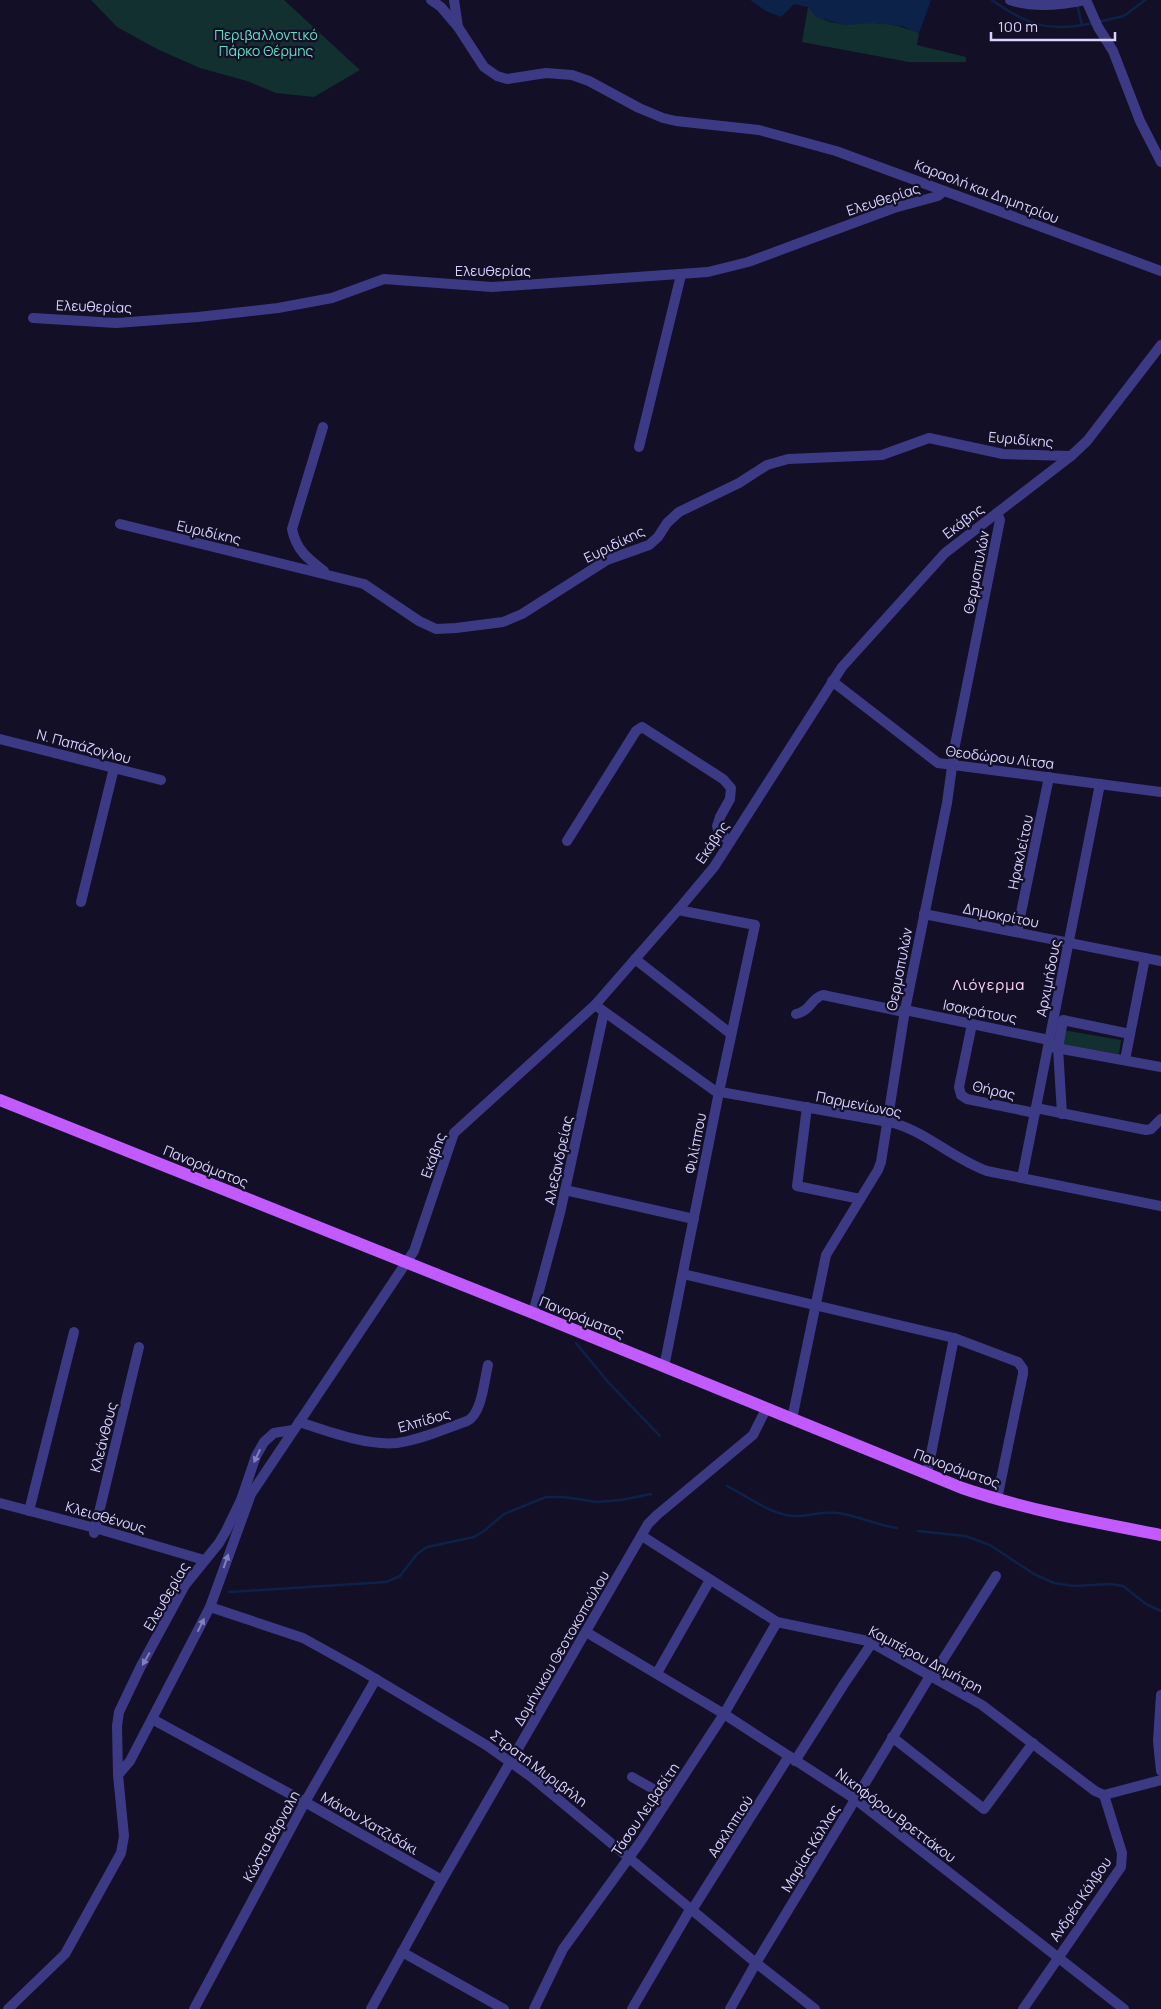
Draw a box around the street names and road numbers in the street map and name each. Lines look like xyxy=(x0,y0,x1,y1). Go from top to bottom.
street label: Καραολή και Δημητρίου xyxy=(912,155,1062,227)
street label: Ελευθερίας xyxy=(844,178,922,220)
street label: Ελευθερίας xyxy=(455,261,531,280)
street label: Ελευθερίας xyxy=(56,295,133,317)
street label: Ευριδίκης xyxy=(988,427,1055,451)
street label: Εκάβης xyxy=(938,499,988,543)
street label: Ευριδίκης xyxy=(175,515,243,549)
street label: Ευριδίκης xyxy=(581,521,648,567)
street label: Θερμοπυλών xyxy=(959,529,993,615)
street label: Ν. Παπάζογλου xyxy=(35,724,133,768)
street label: Θεοδώρου Λίτσα xyxy=(945,741,1055,773)
street label: Ηρακλείτου xyxy=(1003,813,1037,891)
street label: Εκάβης xyxy=(691,817,733,867)
street label: Δημοκρίτου xyxy=(961,898,1041,932)
street label: Θερμοπυλών xyxy=(882,926,916,1012)
street label: Αρχιμήδους xyxy=(1031,937,1065,1018)
street label: Ισοκράτους xyxy=(941,995,1019,1028)
street label: Θήρας xyxy=(971,1076,1017,1104)
street label: Παρμενίωνος xyxy=(815,1086,904,1122)
street label: Φιλίππου xyxy=(680,1111,710,1175)
street label: Αλεξανδρείας xyxy=(539,1113,577,1206)
street label: Εκάβης xyxy=(416,1129,450,1180)
street label: Πανοράματος xyxy=(161,1140,252,1192)
street label: Πανοράματος xyxy=(537,1291,628,1343)
street label: Κλεάνθους xyxy=(85,1400,121,1474)
street label: Ελπίδος xyxy=(396,1403,453,1436)
street label: Πανοράματος xyxy=(911,1444,1003,1492)
street label: Κλεισθένους xyxy=(64,1496,149,1538)
street label: Ελευθερίας xyxy=(139,1558,193,1634)
street label: Δομήνικου Θεοτοκοπούλου xyxy=(509,1567,613,1729)
street label: Καμπέρου Δημήτρη xyxy=(866,1621,986,1697)
street label: Στρατή Μυριβήλη xyxy=(487,1725,591,1811)
street label: Τάσου Λειβαδίτη xyxy=(607,1759,683,1859)
street label: Νικηφόρου Βρεττάκου xyxy=(832,1764,960,1866)
street label: Κώστα Βάρναλη xyxy=(238,1787,304,1885)
street label: Μάνου Χατζιδάκι xyxy=(317,1787,423,1859)
street label: Ασκληπιού xyxy=(703,1791,757,1861)
street label: Μαρίας Κάλλας xyxy=(776,1800,844,1895)
street label: Ανδρέα Κάλβου xyxy=(1045,1853,1115,1945)

